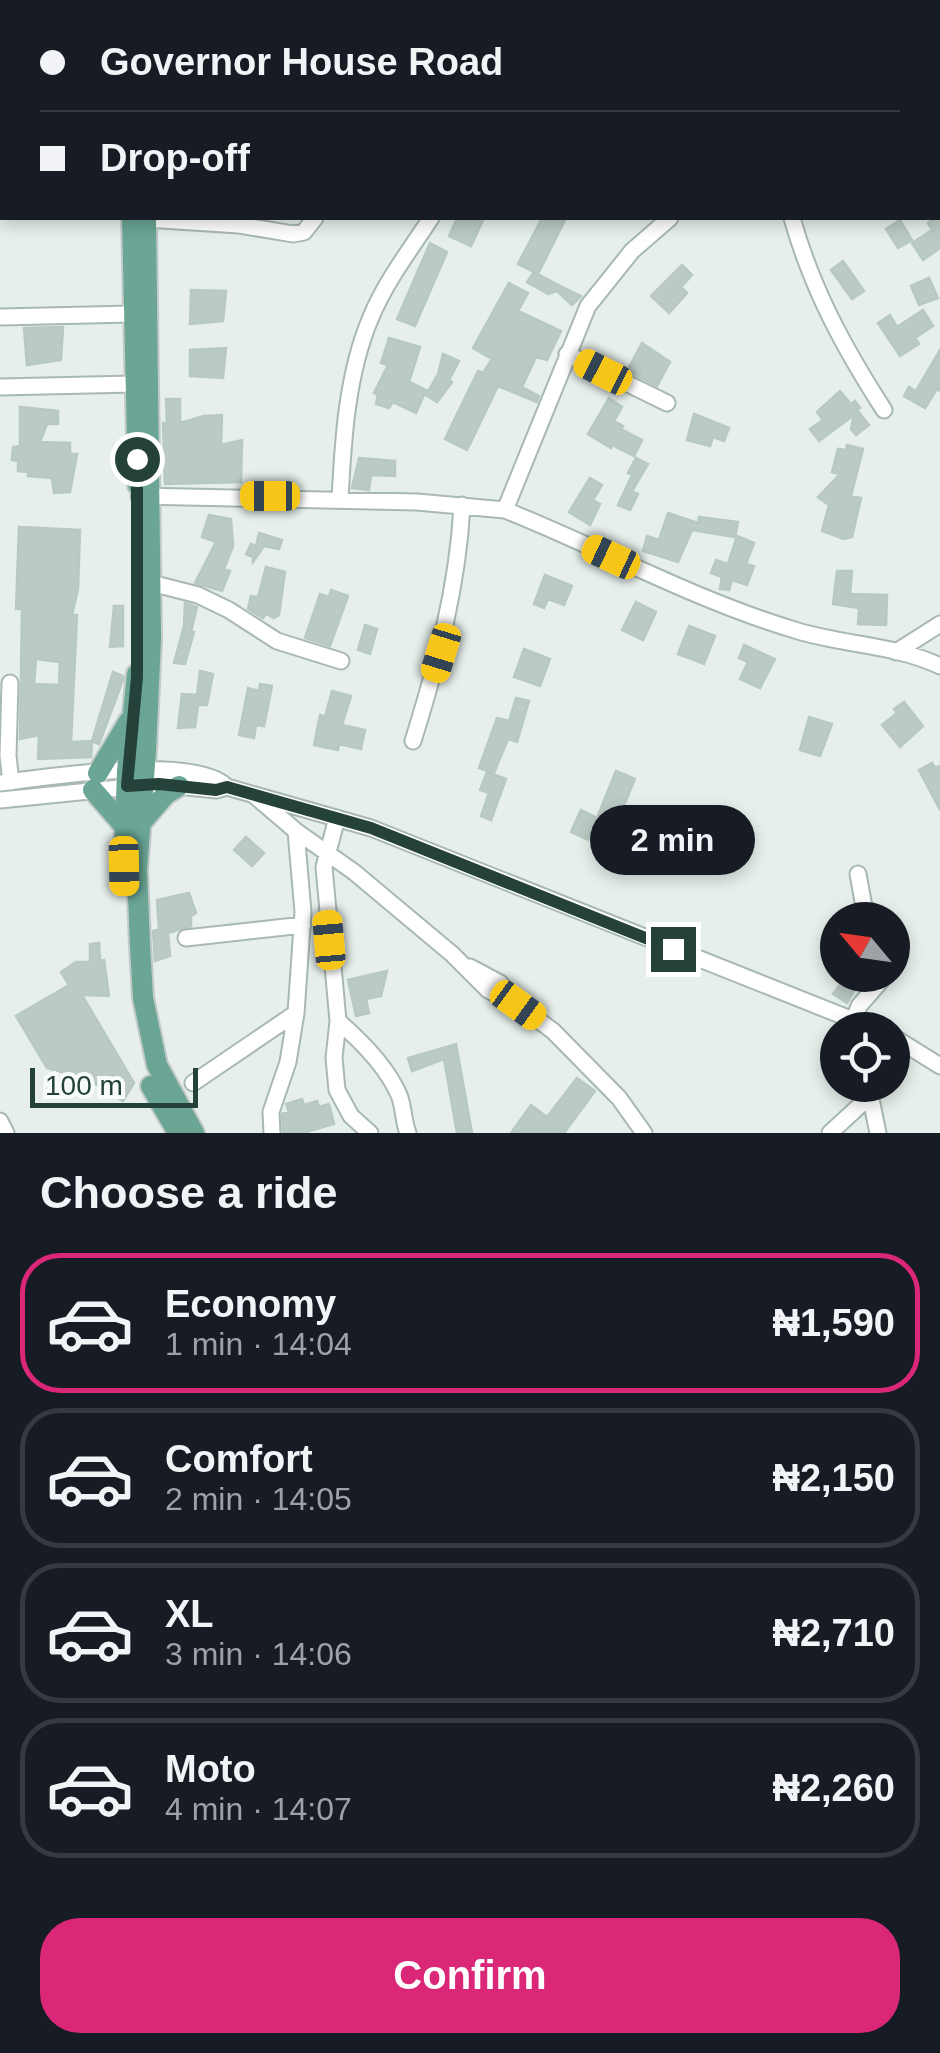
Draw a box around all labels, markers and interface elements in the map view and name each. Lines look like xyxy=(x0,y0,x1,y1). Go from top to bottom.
text: Governor House Road xyxy=(100,41,503,83)
text: Drop-off xyxy=(100,137,250,179)
car xyxy=(569,345,637,399)
route start xyxy=(115,437,160,482)
car xyxy=(240,481,300,511)
car xyxy=(577,531,645,583)
car xyxy=(418,620,464,686)
callout: 2 min xyxy=(590,804,756,874)
text: 2 min xyxy=(631,822,714,858)
car xyxy=(108,836,140,896)
north arrow xyxy=(820,902,910,992)
map controls xyxy=(820,902,910,1102)
car xyxy=(311,909,347,971)
route end xyxy=(651,927,696,972)
car xyxy=(485,975,551,1035)
button: locate xyxy=(820,1012,910,1102)
scale bar xyxy=(30,1063,198,1108)
text: 100 m xyxy=(45,1070,123,1101)
text: Choose a ride xyxy=(40,1167,338,1218)
icon: car xyxy=(45,1278,135,1368)
text: Economy xyxy=(165,1283,336,1325)
text: ₦1,590 xyxy=(772,1302,895,1344)
text: 1 min · 14:04 xyxy=(165,1326,352,1362)
icon: car xyxy=(45,1433,135,1523)
text: Comfort xyxy=(165,1438,313,1480)
text: ₦2,150 xyxy=(772,1457,895,1499)
text: 2 min · 14:05 xyxy=(165,1481,352,1517)
icon: car xyxy=(45,1588,135,1678)
text: XL xyxy=(165,1593,214,1635)
text: ₦2,710 xyxy=(772,1612,895,1654)
text: 3 min · 14:06 xyxy=(165,1636,352,1672)
icon: car xyxy=(45,1743,135,1833)
text: Moto xyxy=(165,1748,256,1790)
text: ₦2,260 xyxy=(772,1767,895,1809)
text: 4 min · 14:07 xyxy=(165,1791,352,1827)
button: Confirm xyxy=(40,1918,900,2033)

